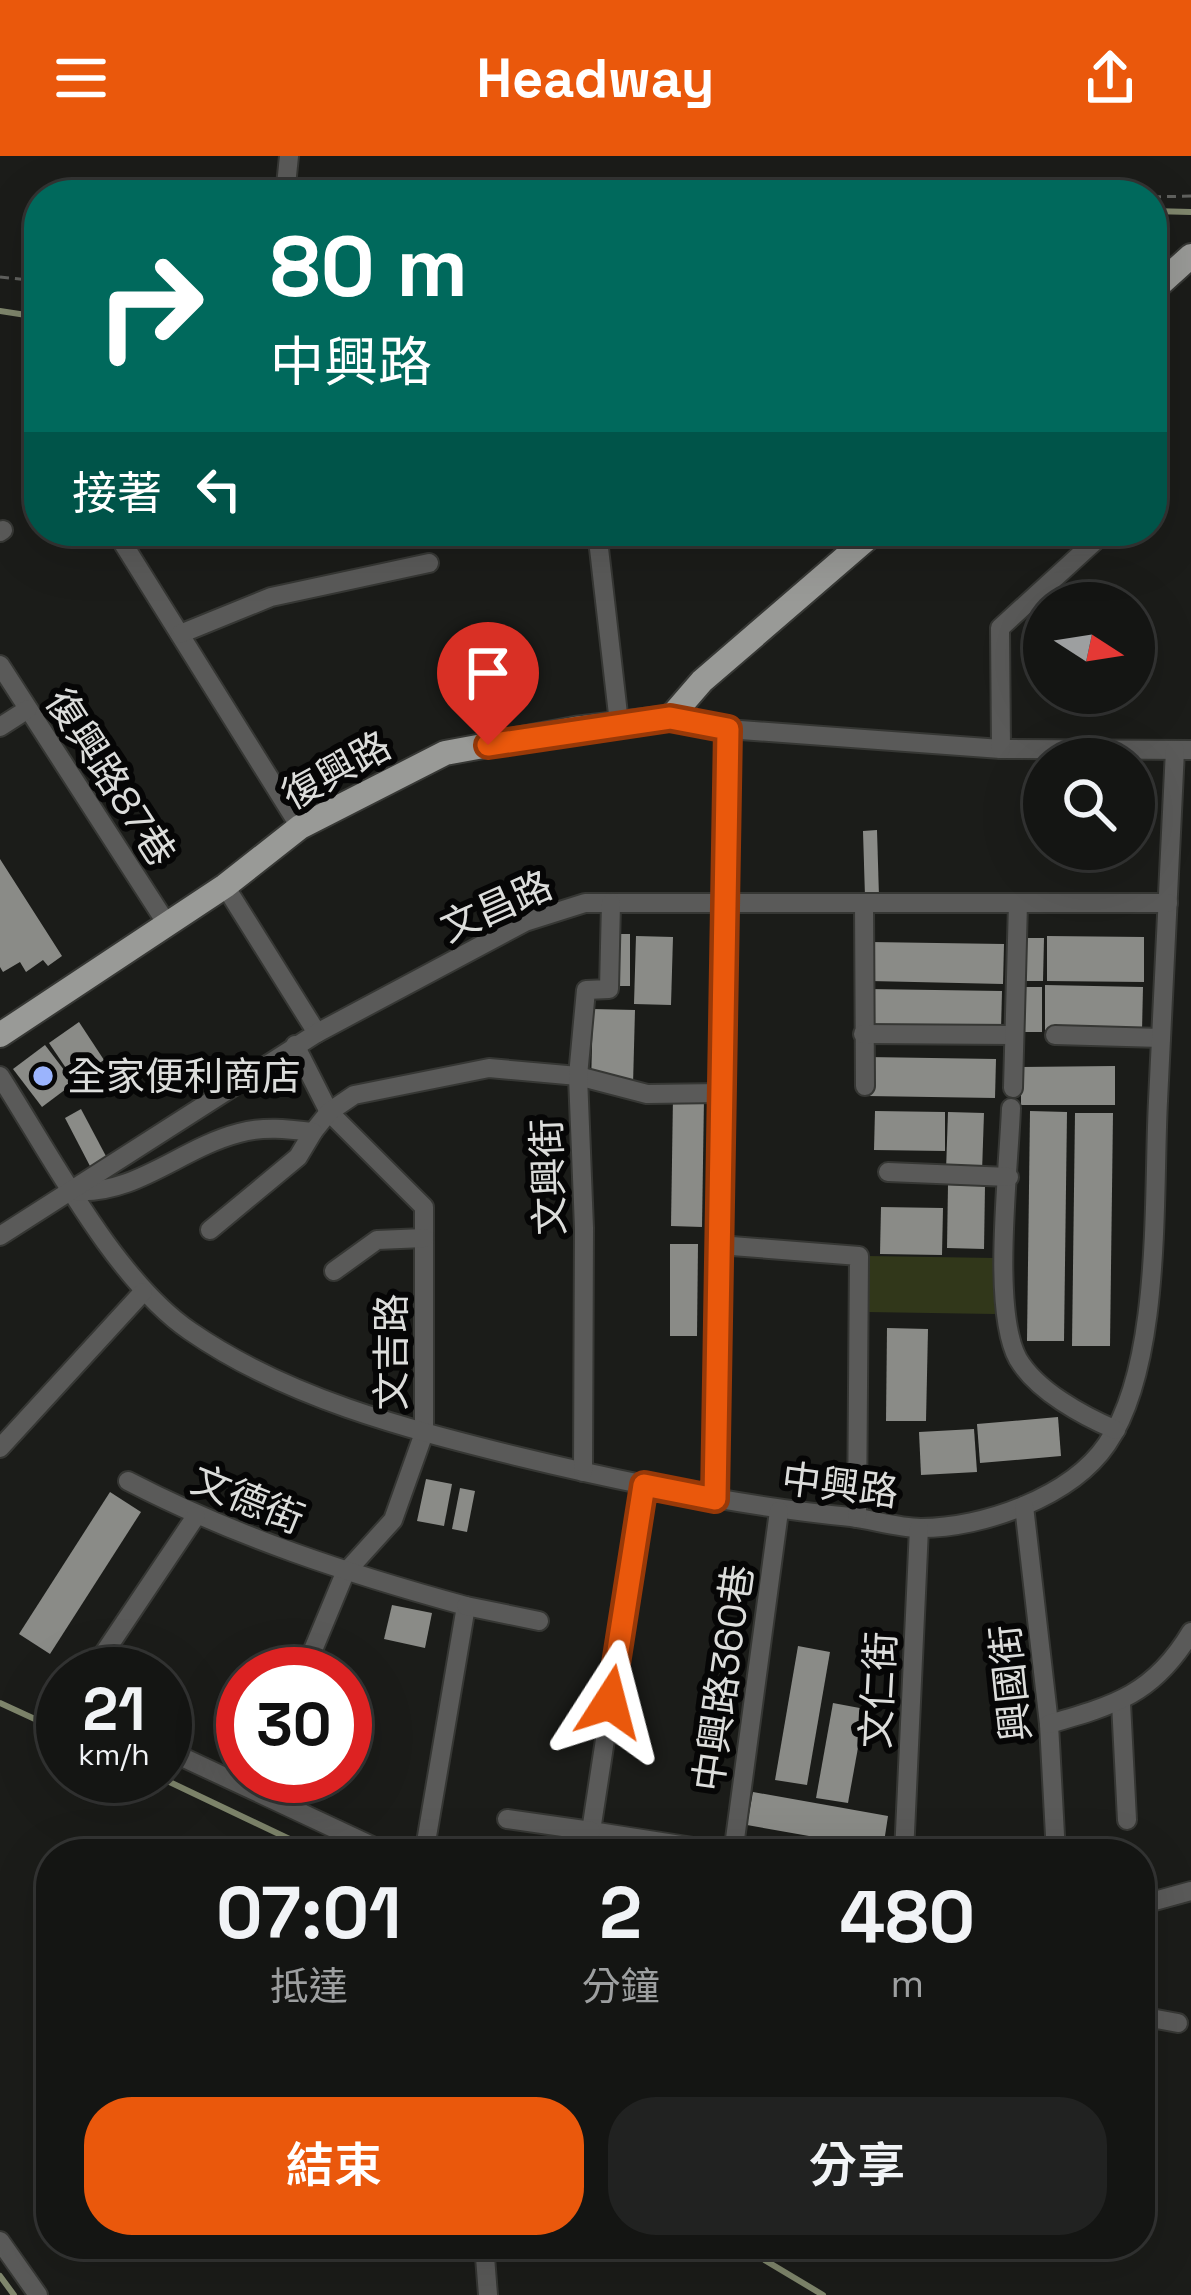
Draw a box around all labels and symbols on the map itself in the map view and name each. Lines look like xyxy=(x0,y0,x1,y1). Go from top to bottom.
north arrow xyxy=(1023,582,1155,714)
pin xyxy=(437,622,539,745)
street label: 復興路87巷 xyxy=(35,679,186,875)
street label: 復興路 xyxy=(273,721,399,820)
street label: 文昌路 xyxy=(433,860,560,953)
place label: 全家便利商店 xyxy=(67,1052,301,1101)
marker: 全家便利商店 xyxy=(30,1063,56,1089)
street label: 文興街 xyxy=(522,1118,575,1236)
street label: 文吉路 xyxy=(367,1293,416,1411)
street label: 中興路 xyxy=(779,1454,901,1517)
street label: 文德街 xyxy=(184,1455,311,1544)
street label: 中興路360巷 xyxy=(683,1562,764,1795)
street label: 興國街 xyxy=(980,1622,1041,1744)
street label: 文仁街 xyxy=(851,1630,906,1750)
position arrow xyxy=(547,1639,673,1765)
speed limit sign: 30 xyxy=(216,1647,372,1803)

